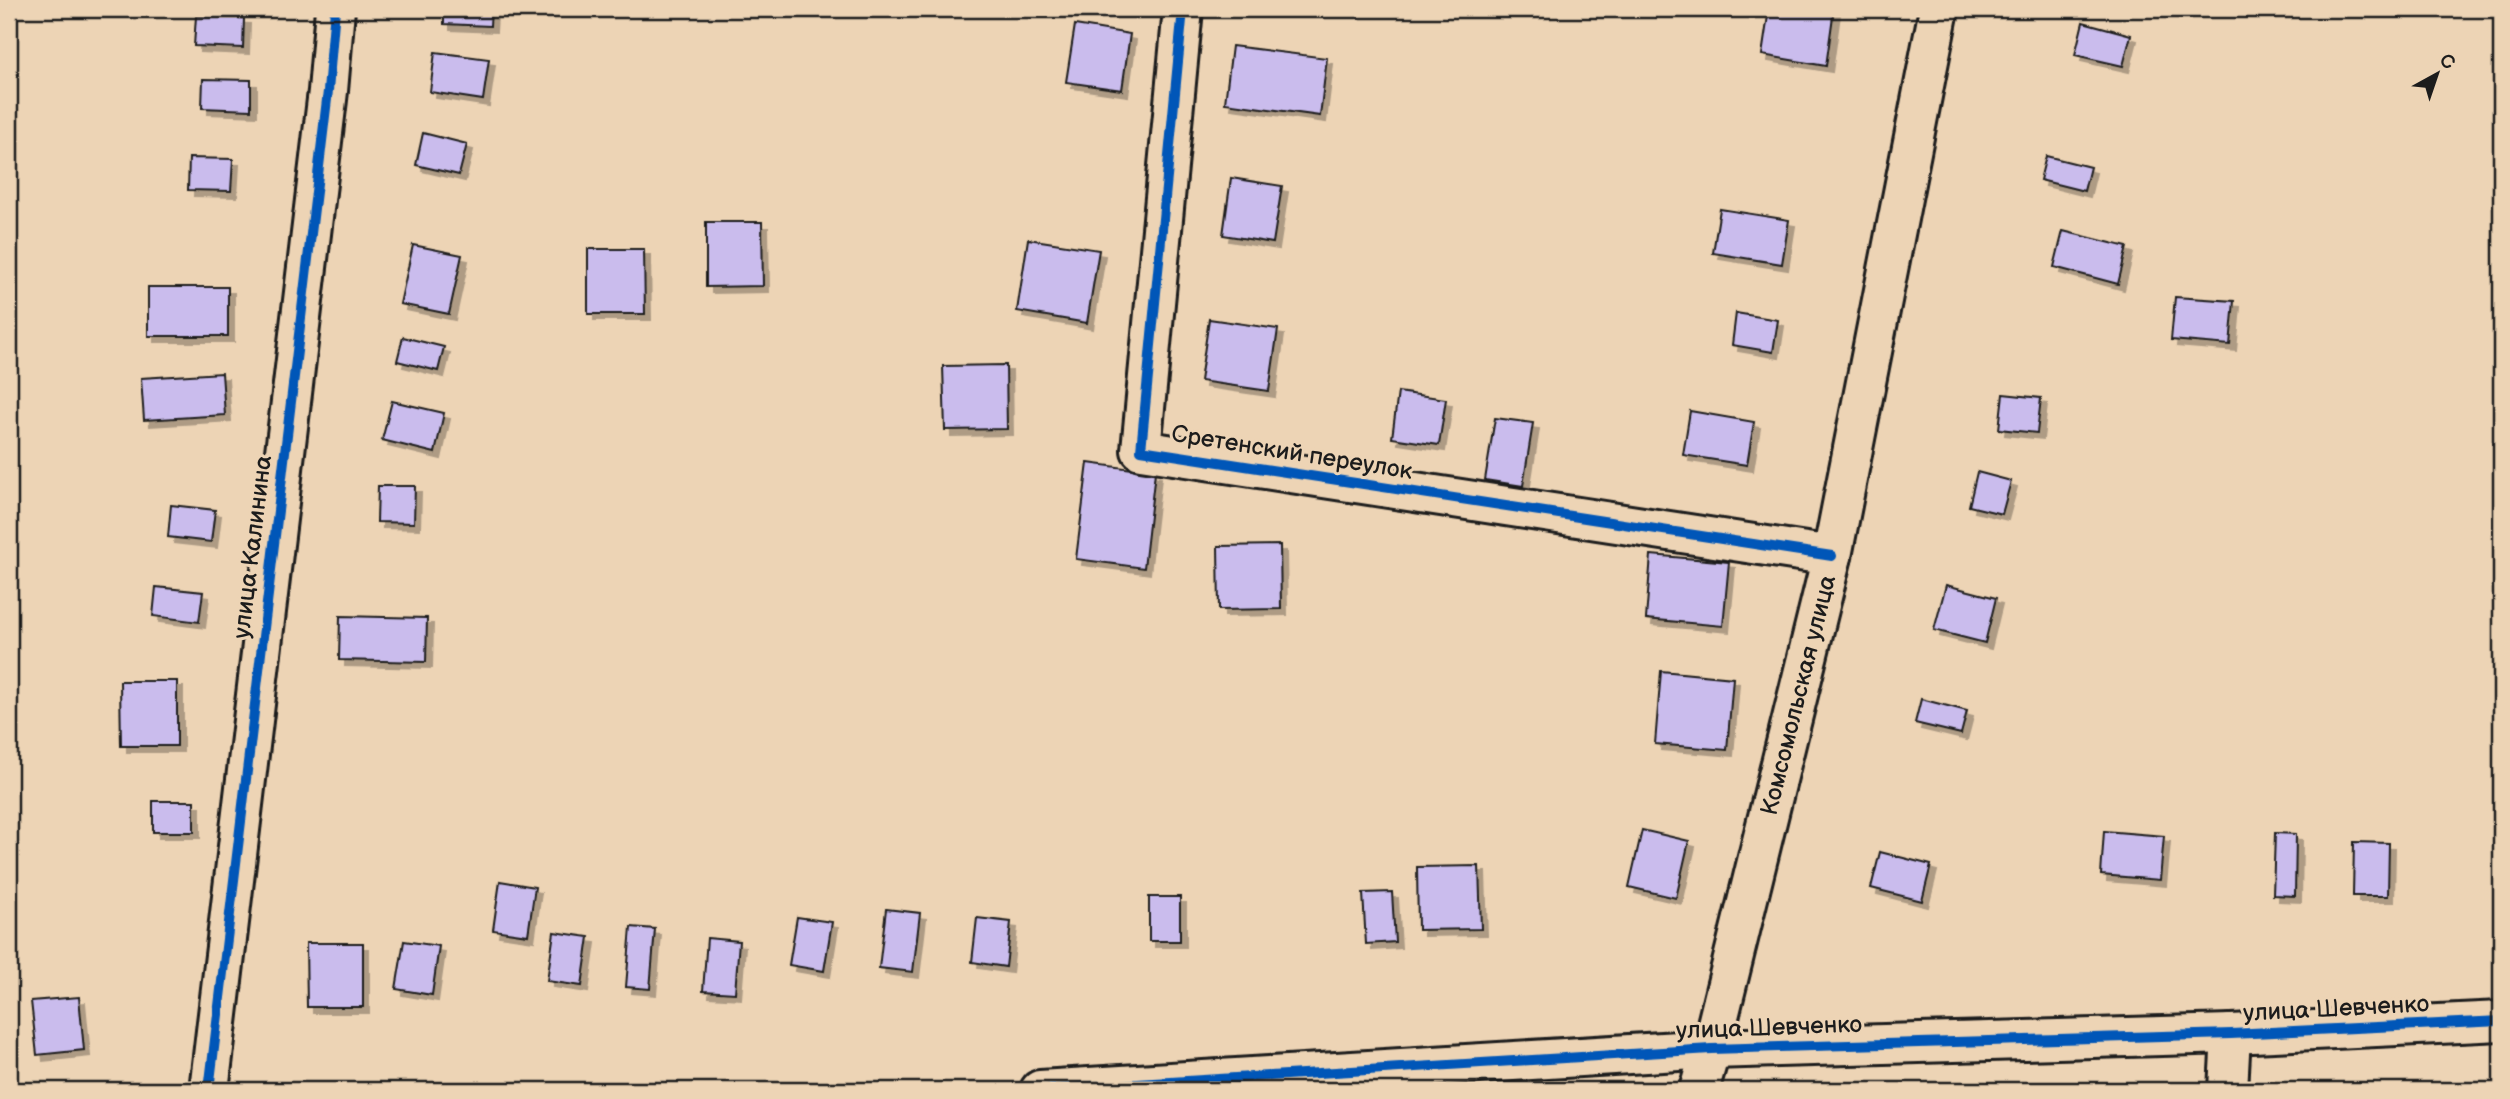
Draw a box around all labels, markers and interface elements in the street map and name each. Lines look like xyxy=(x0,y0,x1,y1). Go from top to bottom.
north arrow xyxy=(2402,38,2472,108)
text: С xyxy=(2435,49,2459,75)
street label: Сретенский переулок xyxy=(1169,419,1415,486)
street label: улица Калинина xyxy=(227,454,278,640)
street label: Комсомольская улица xyxy=(1755,572,1842,818)
street label: улица Шевченко xyxy=(2242,989,2430,1028)
street label: улица Шевченко xyxy=(1675,1010,1863,1045)

